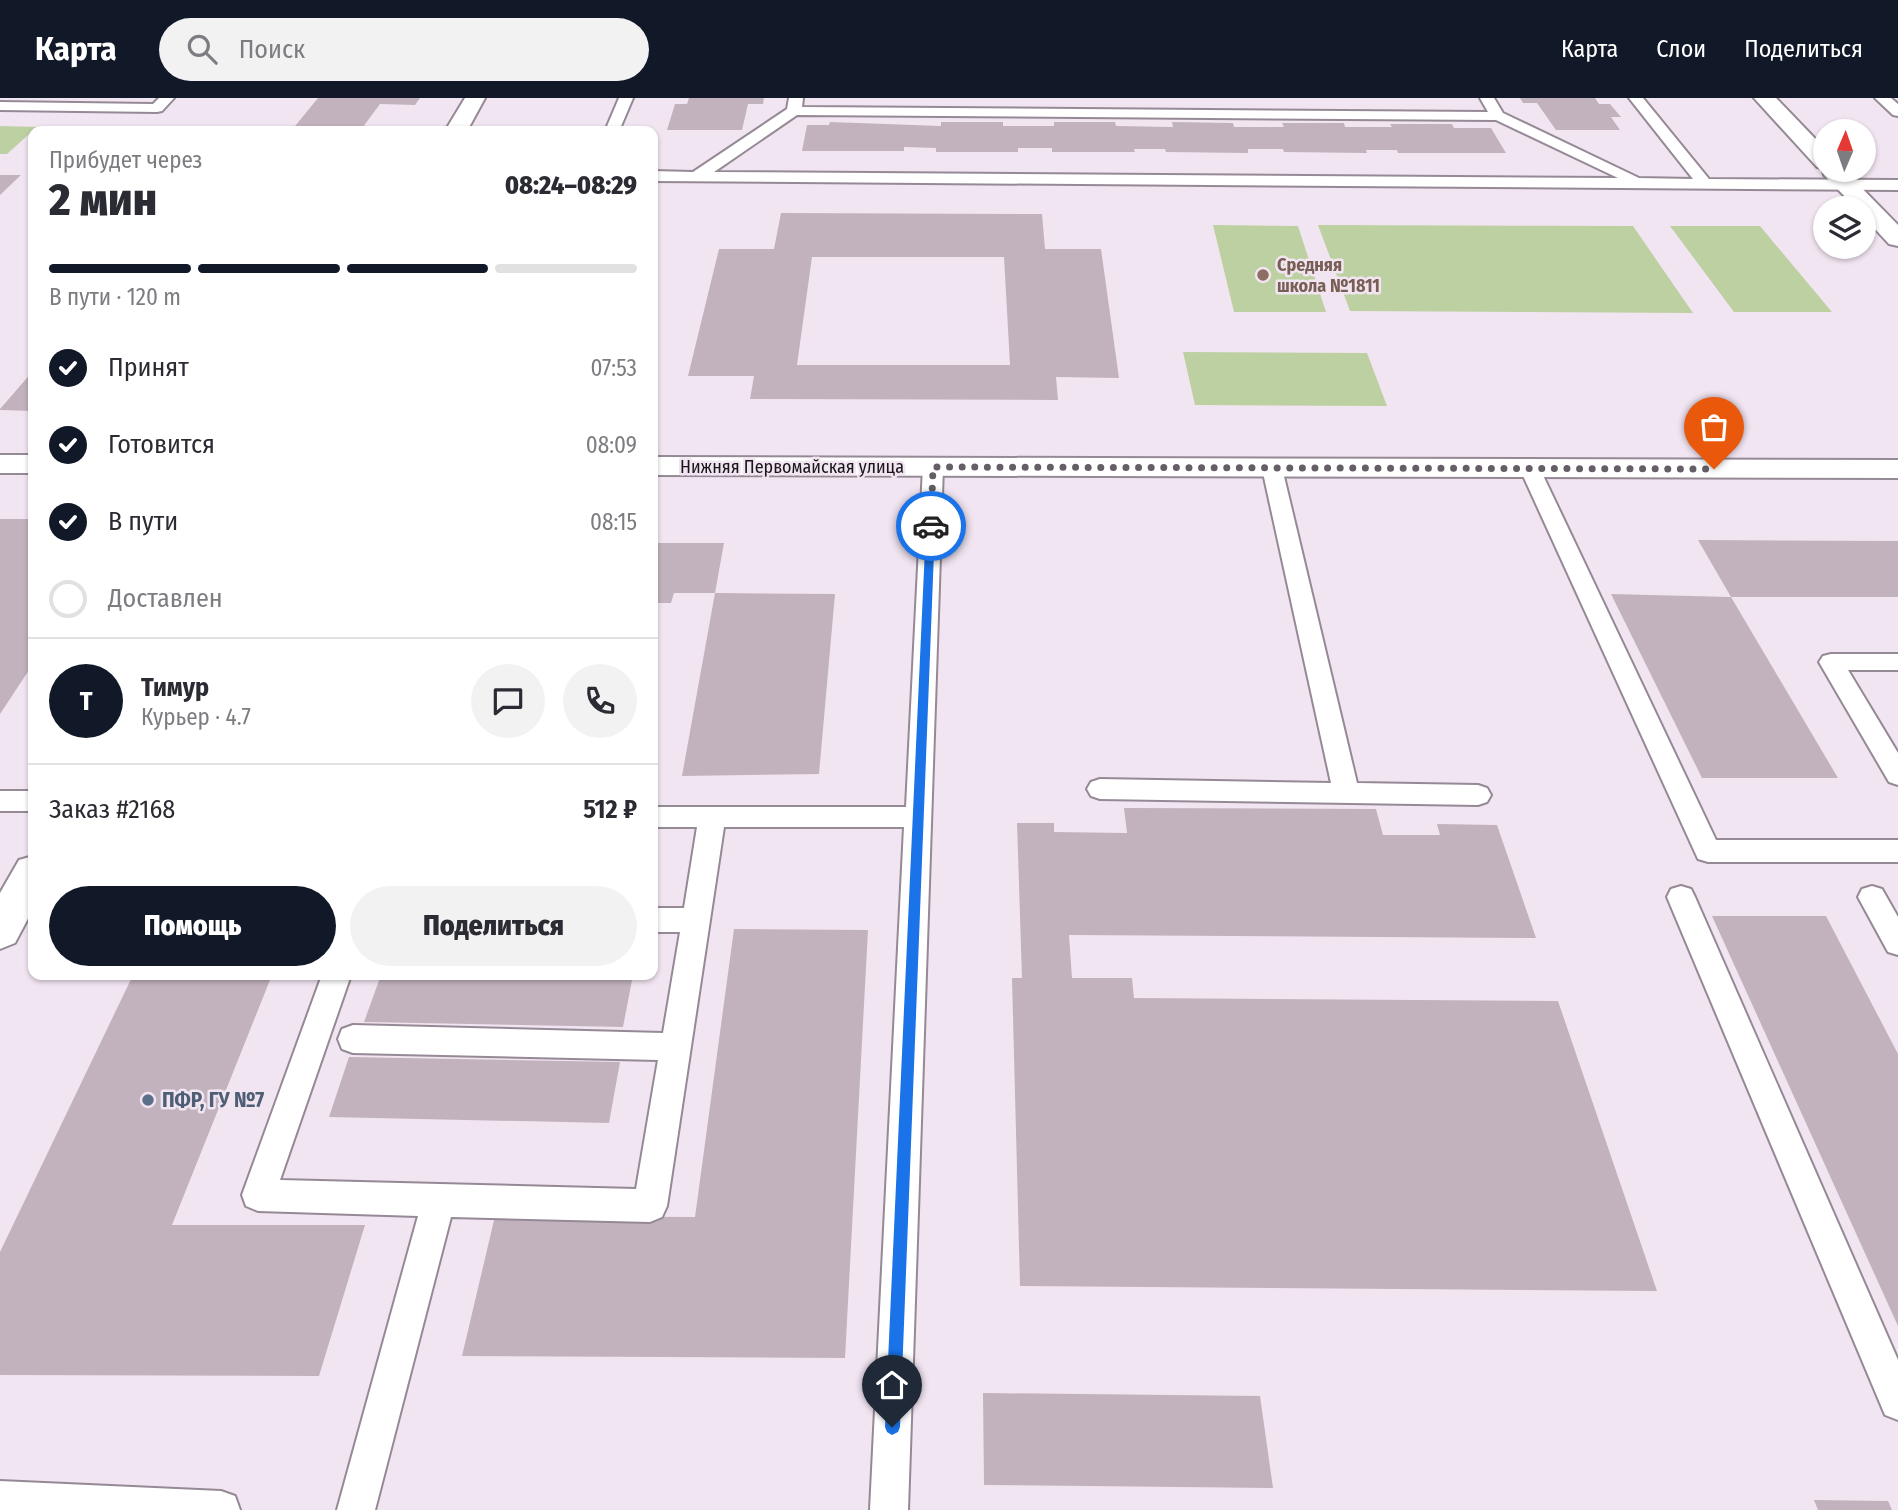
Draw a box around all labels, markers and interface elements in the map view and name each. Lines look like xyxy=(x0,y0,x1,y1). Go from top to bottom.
search box xyxy=(159,18,649,81)
text: Карта xyxy=(35,29,117,69)
icon: search xyxy=(183,30,221,68)
text: Поиск xyxy=(239,34,305,65)
text: Карта xyxy=(1561,35,1618,63)
text: Слои xyxy=(1656,35,1706,63)
text: Поделиться xyxy=(1744,35,1863,63)
north arrow xyxy=(1813,119,1876,182)
map controls xyxy=(1813,119,1876,259)
text: Прибудет через xyxy=(49,146,202,174)
text: 08:24–08:29 xyxy=(505,170,637,201)
text: 2 мин xyxy=(49,172,157,227)
button: layers xyxy=(1813,196,1876,259)
place label: Средняя школа №1811 xyxy=(1277,254,1380,297)
marker: Средняя школа №1811 xyxy=(1255,267,1271,283)
text: В пути · 120 m xyxy=(49,283,181,311)
icon: check xyxy=(49,349,87,387)
text: Принят xyxy=(108,352,189,383)
text: 07:53 xyxy=(590,354,637,382)
pin xyxy=(1684,397,1744,469)
icon: bag xyxy=(1695,408,1733,446)
icon: check xyxy=(49,426,87,464)
text: Готовится xyxy=(108,429,215,460)
text: 08:09 xyxy=(586,431,637,459)
street label: Нижняя Первомайская улица xyxy=(680,456,904,478)
courier xyxy=(896,491,966,561)
icon: check xyxy=(49,503,87,541)
text: В пути xyxy=(108,506,178,537)
icon: car xyxy=(912,507,950,545)
text: 08:15 xyxy=(590,508,637,536)
text: Доставлен xyxy=(108,583,223,614)
button: chat xyxy=(471,664,545,738)
button: phone xyxy=(563,664,637,738)
text: Тимур xyxy=(141,672,209,703)
text: Т xyxy=(80,686,92,717)
text: Курьер · 4.7 xyxy=(141,703,251,731)
text: Заказ #2168 xyxy=(49,794,175,825)
text: 512 ₽ xyxy=(583,794,637,825)
button: Помощь xyxy=(49,886,336,966)
button: Поделиться xyxy=(350,886,637,966)
place label: ПФР, ГУ №7 xyxy=(162,1087,264,1113)
marker: ПФР, ГУ №7 xyxy=(140,1092,156,1108)
pin xyxy=(862,1355,922,1427)
icon: home xyxy=(873,1366,911,1404)

